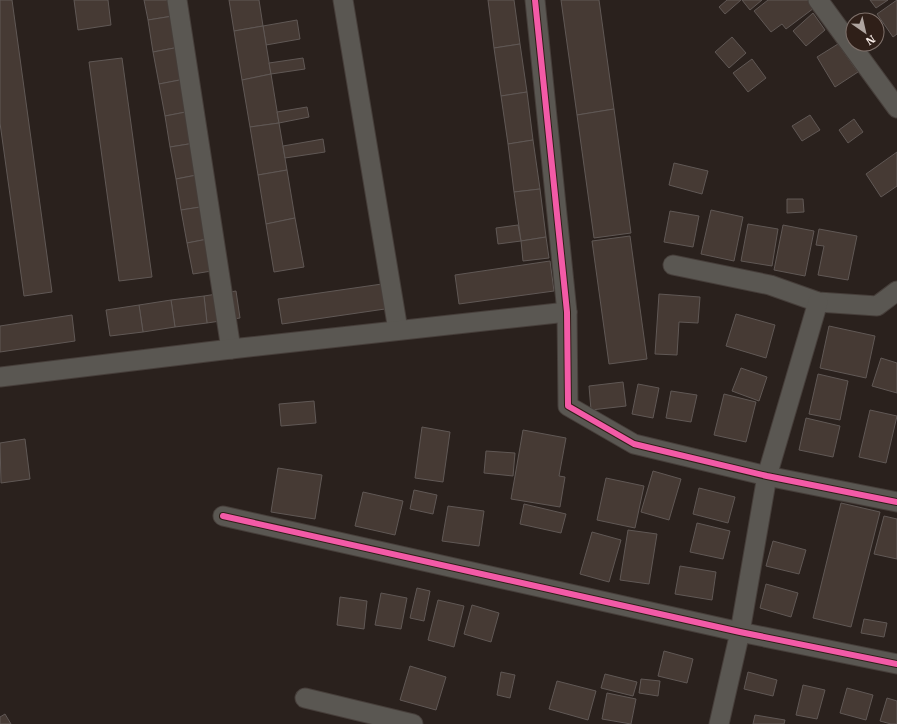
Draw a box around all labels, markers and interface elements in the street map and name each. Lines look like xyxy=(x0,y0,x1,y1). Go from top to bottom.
north arrow xyxy=(845,12,885,52)
text: N xyxy=(863,32,878,49)

